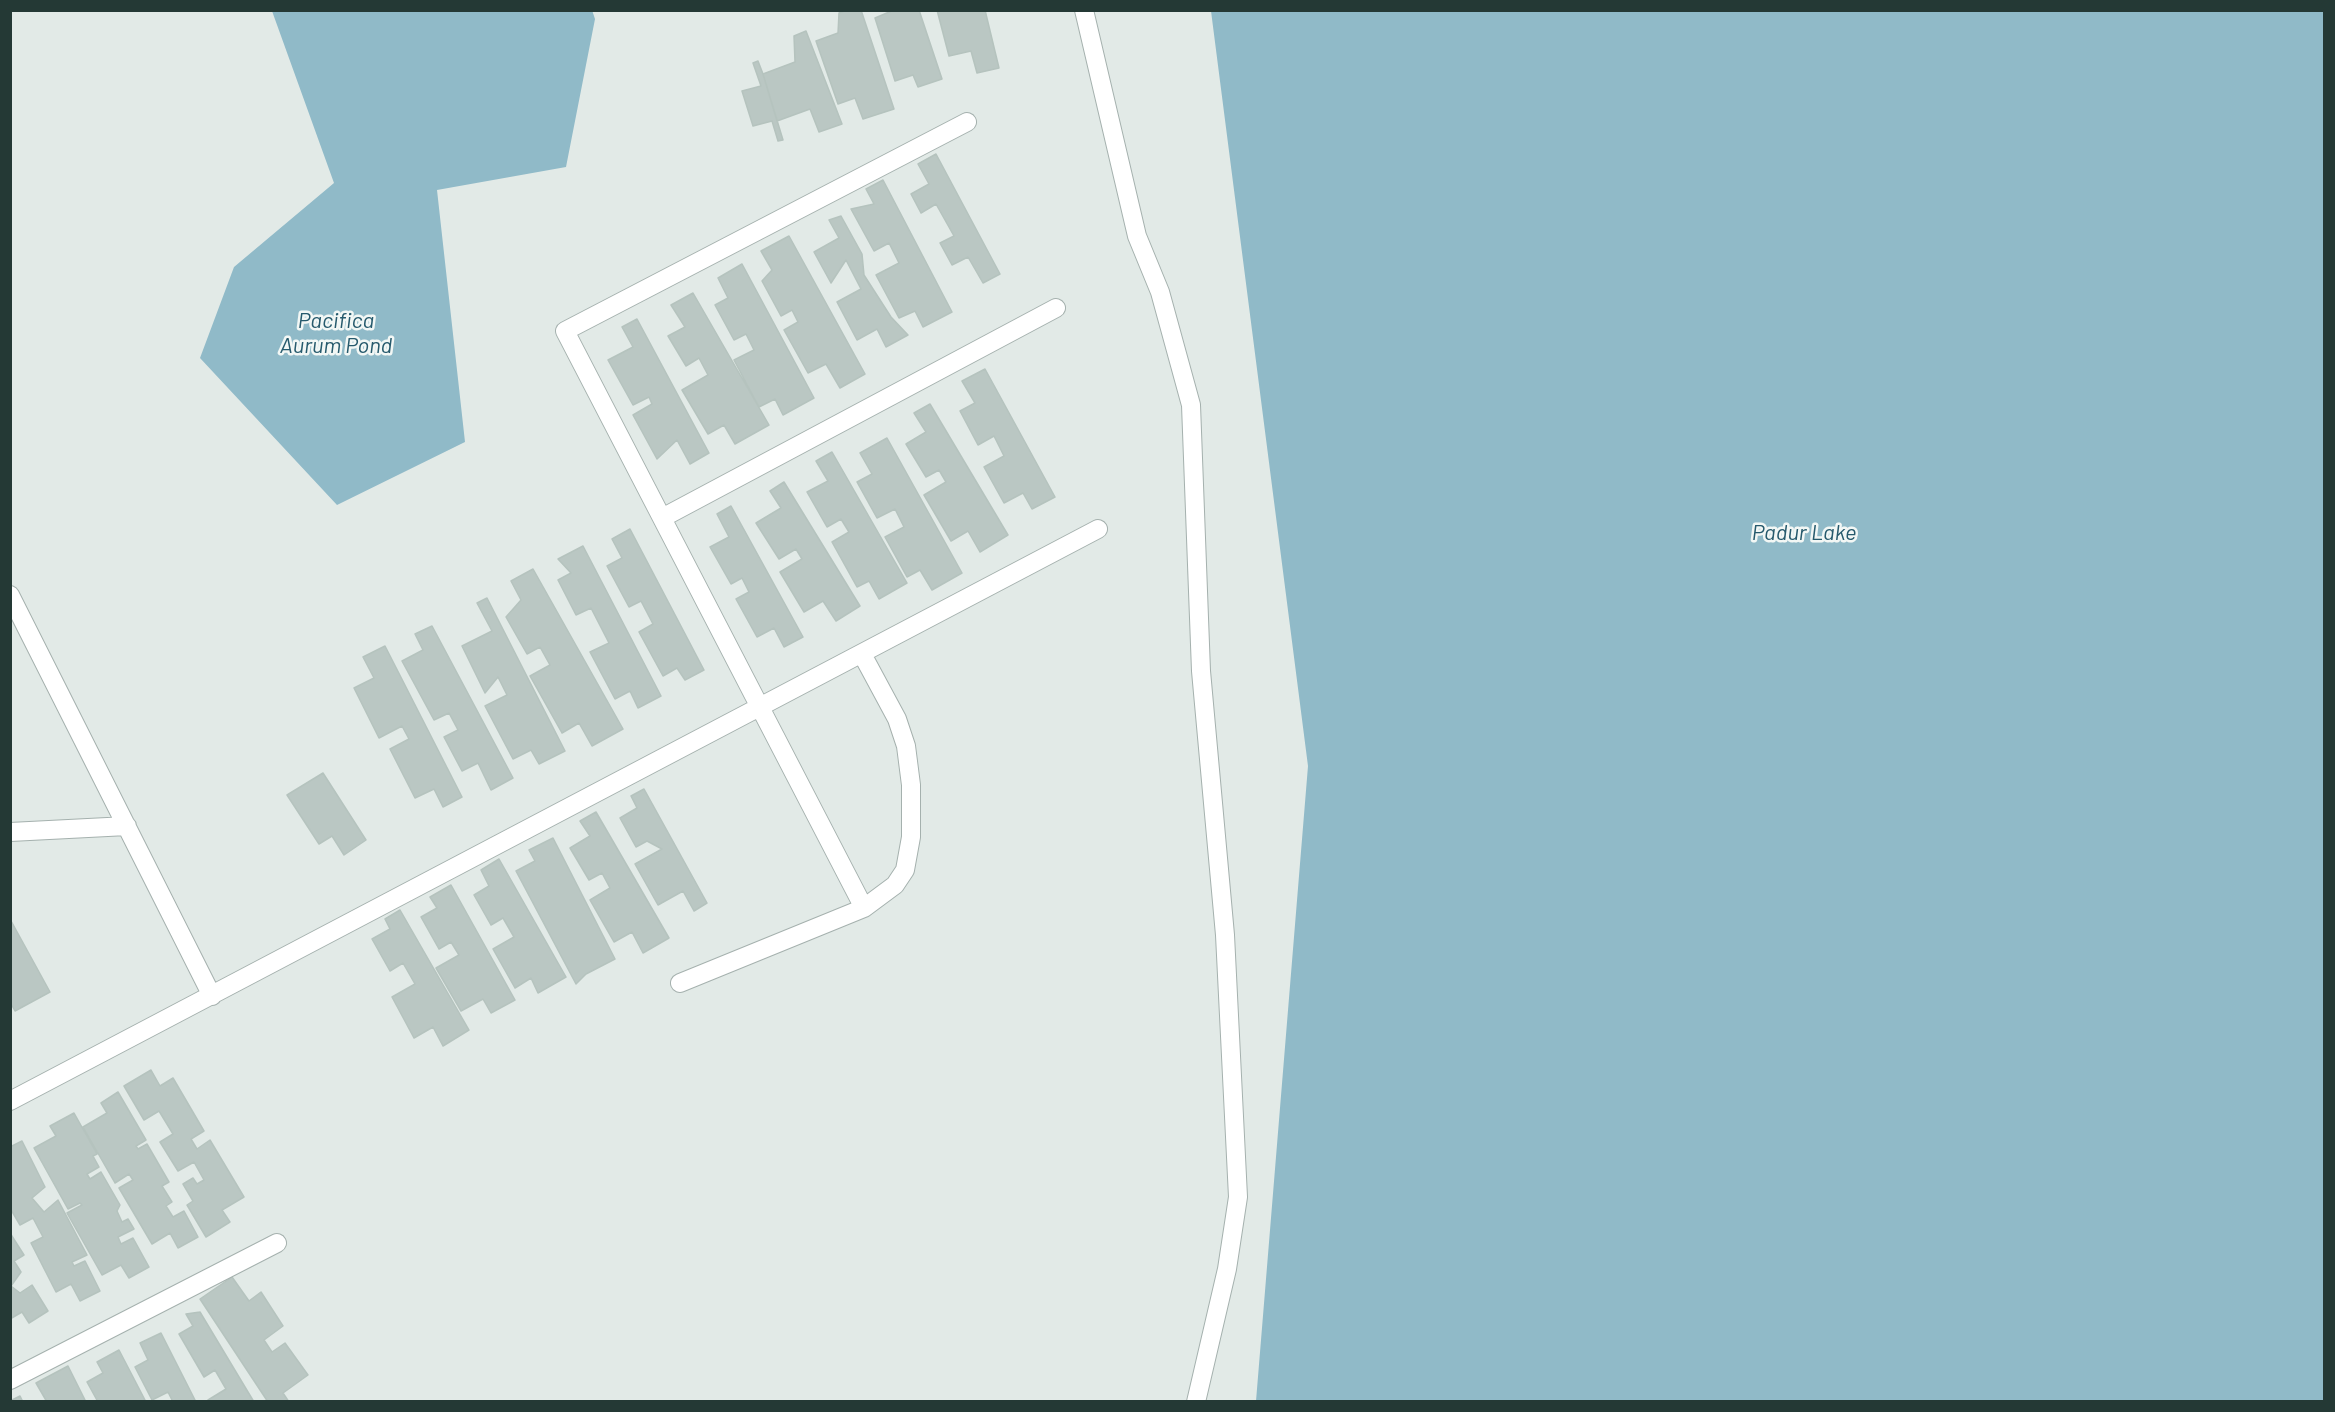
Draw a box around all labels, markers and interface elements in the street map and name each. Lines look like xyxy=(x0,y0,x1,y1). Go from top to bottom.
water label: Pacifica Aurum Pond xyxy=(280,308,392,360)
water label: Padur Lake xyxy=(1752,520,1856,546)

